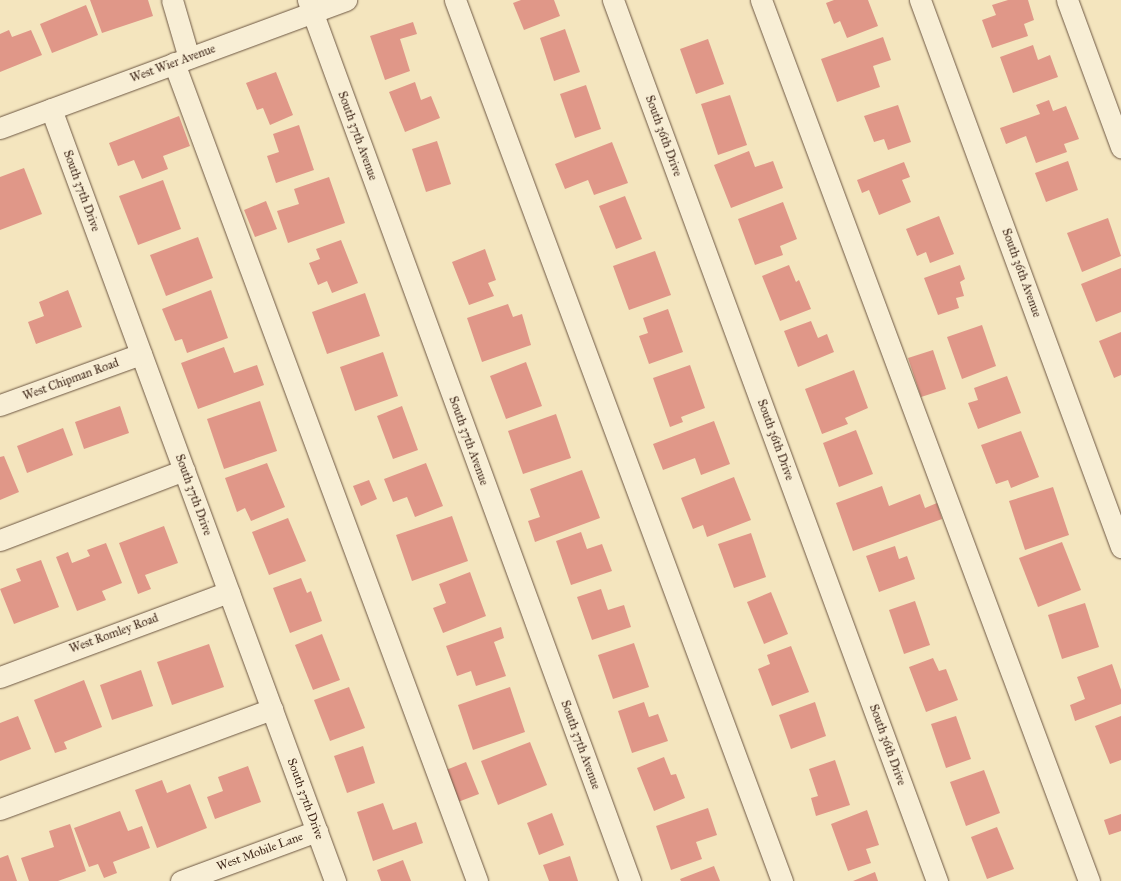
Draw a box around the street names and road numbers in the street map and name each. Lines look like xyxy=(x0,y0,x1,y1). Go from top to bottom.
street label: West Wier Avenue xyxy=(128,42,218,86)
street label: South 37th Avenue xyxy=(334,90,380,182)
street label: South 36th Drive xyxy=(642,94,684,178)
street label: South 37th Drive xyxy=(60,148,102,234)
street label: South 36th Avenue xyxy=(998,227,1044,319)
street label: West Chipman Road xyxy=(21,356,121,404)
street label: South 37th Avenue xyxy=(445,395,491,487)
street label: South 36th Drive xyxy=(754,398,796,482)
street label: South 37th Drive xyxy=(172,452,214,538)
street label: West Romley Road xyxy=(68,611,160,657)
street label: South 37th Avenue xyxy=(557,699,603,791)
street label: South 36th Drive xyxy=(866,703,908,787)
street label: South 37th Drive xyxy=(284,756,326,842)
street label: West Mobile Lane xyxy=(215,830,305,874)

